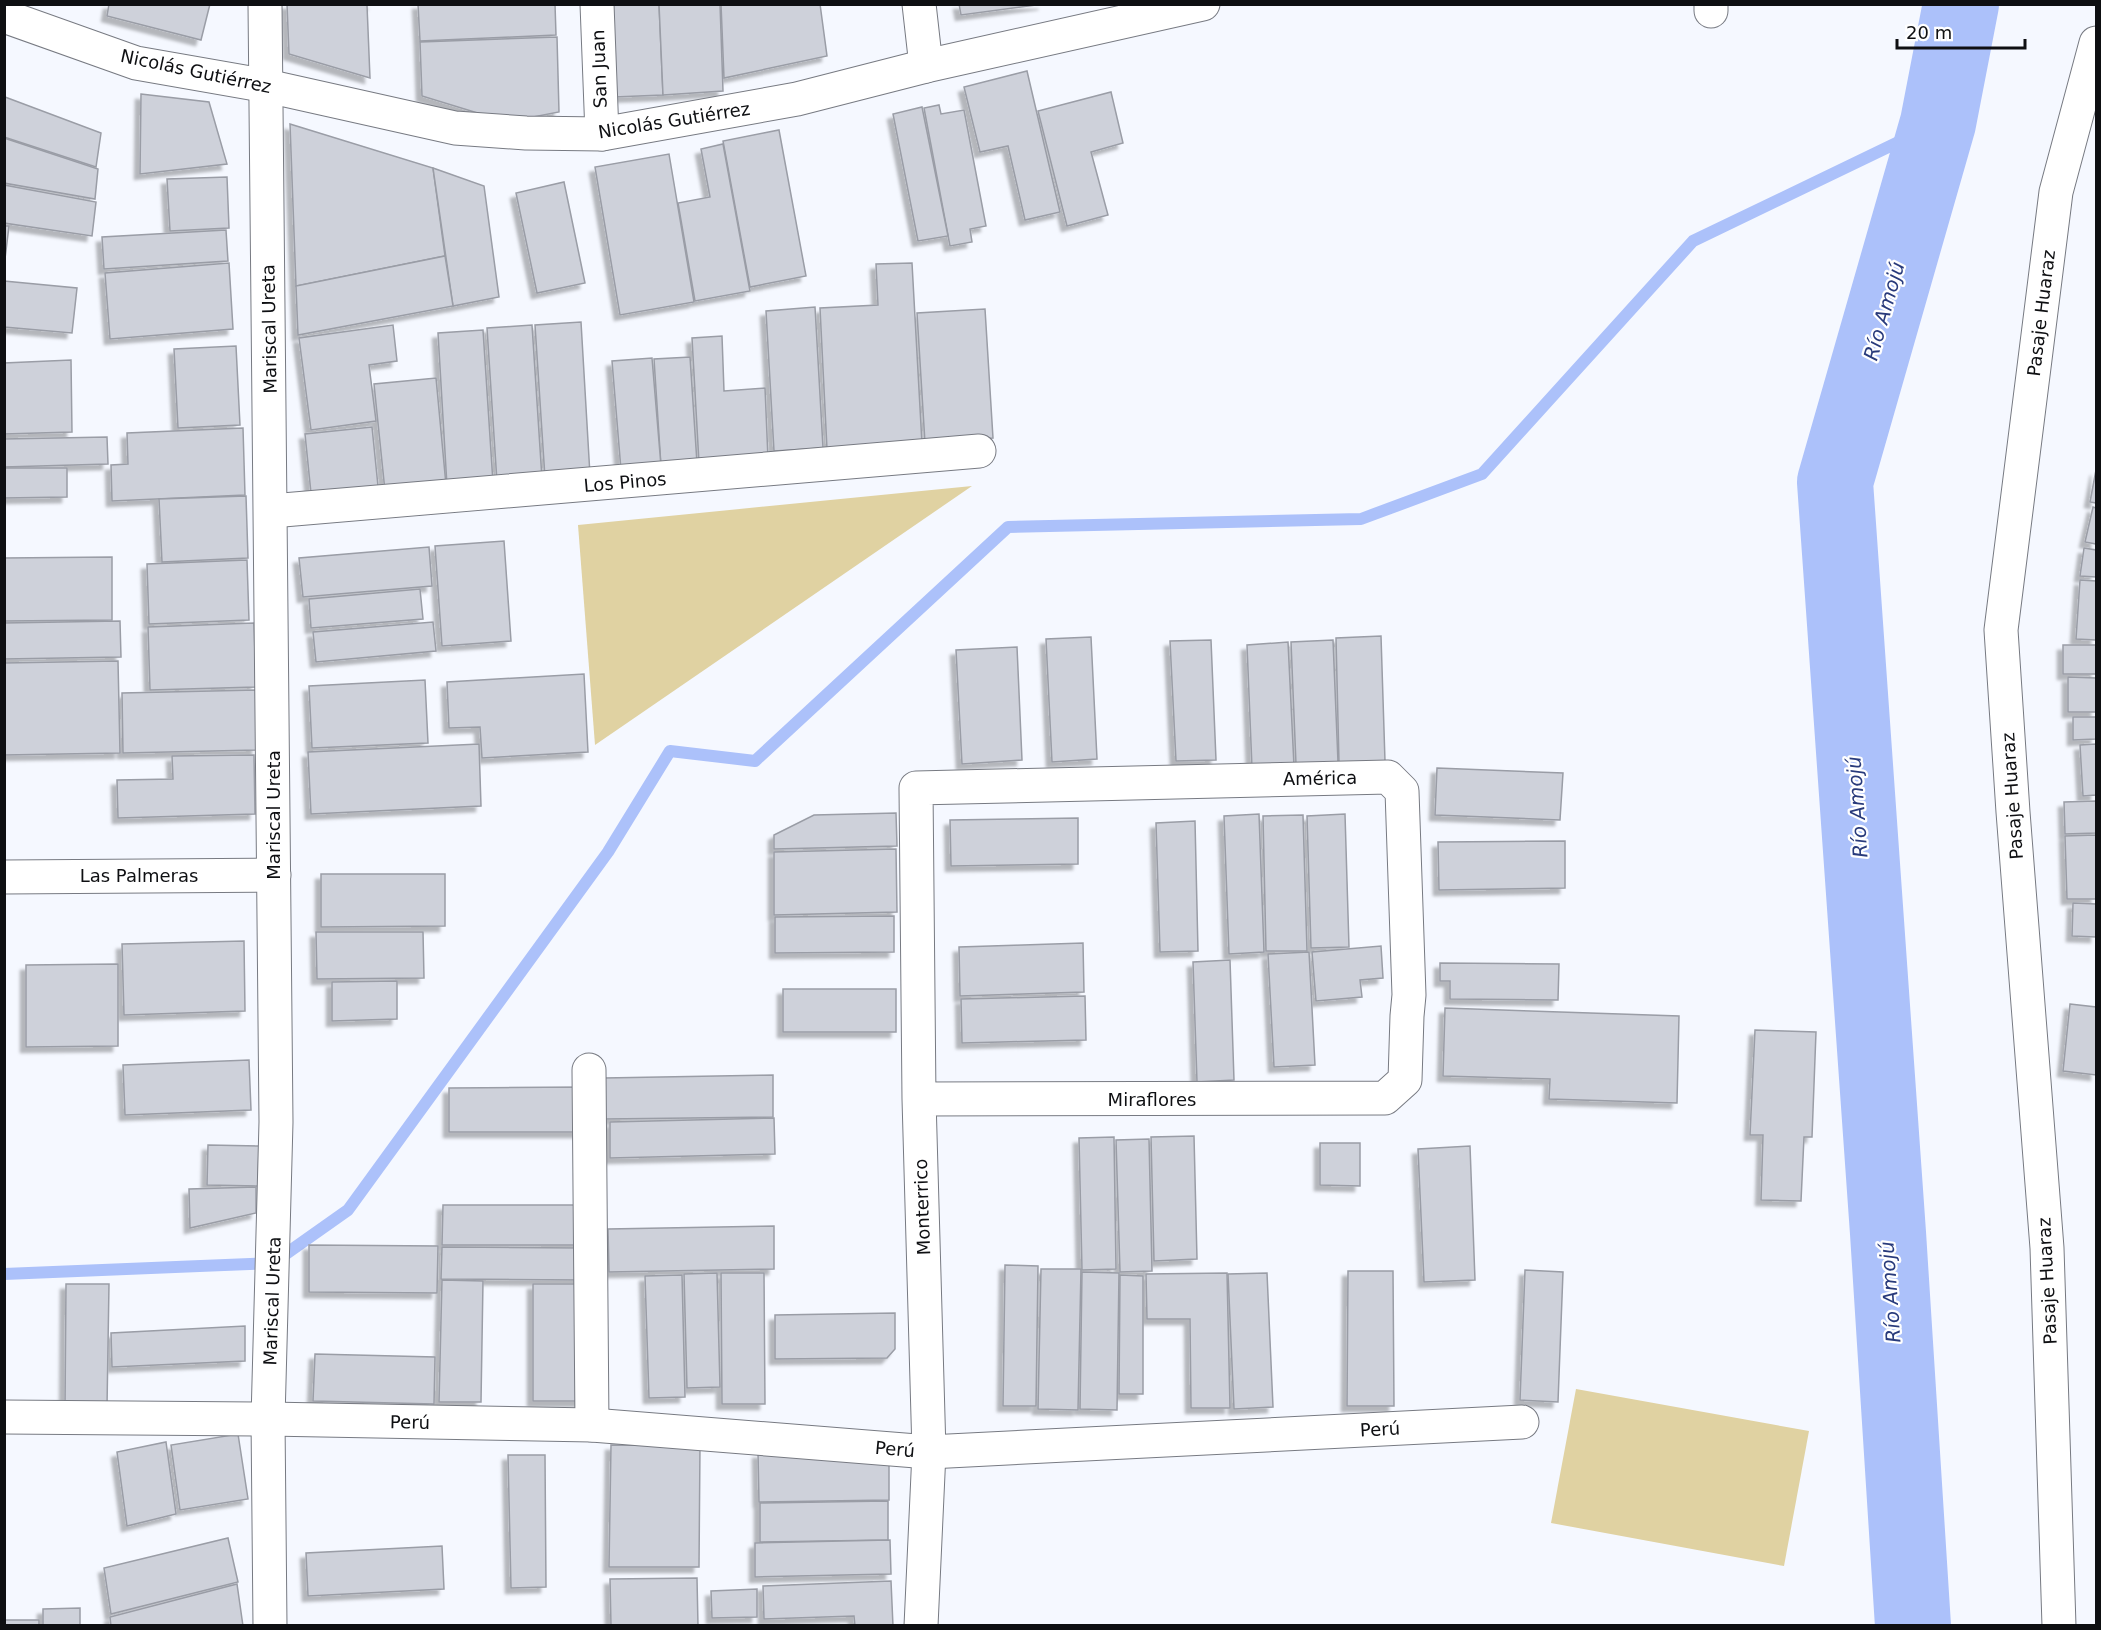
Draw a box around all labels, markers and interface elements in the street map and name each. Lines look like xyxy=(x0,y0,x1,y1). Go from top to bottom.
scale bar xyxy=(1897,12,2024,50)
text: 20 m xyxy=(1906,22,1952,43)
street label: San Juan xyxy=(587,29,611,109)
street label: Nicolás Gutiérrez xyxy=(119,45,273,97)
street label: Nicolás Gutiérrez xyxy=(596,98,752,142)
street label: Pasaje Huaraz xyxy=(2023,249,2059,377)
water label: Río Amojú xyxy=(1858,259,1910,363)
street label: Mariscal Ureta xyxy=(257,264,281,394)
street label: Los Pinos xyxy=(583,468,667,496)
street label: Pasaje Huaraz xyxy=(1997,732,2027,860)
street label: Mariscal Ureta xyxy=(263,750,284,880)
water label: Río Amojú xyxy=(1841,755,1873,859)
street label: América xyxy=(1283,767,1357,789)
street label: Las Palmeras xyxy=(80,865,198,886)
street label: Miraflores xyxy=(1108,1089,1196,1110)
street label: Monterrico xyxy=(910,1158,934,1256)
street label: Pasaje Huaraz xyxy=(2033,1217,2061,1345)
street label: Mariscal Ureta xyxy=(259,1236,285,1366)
water label: Río Amojú xyxy=(1874,1240,1906,1344)
street label: Perú xyxy=(390,1411,430,1433)
street label: Perú xyxy=(1359,1417,1401,1441)
street label: Perú xyxy=(874,1437,916,1461)

